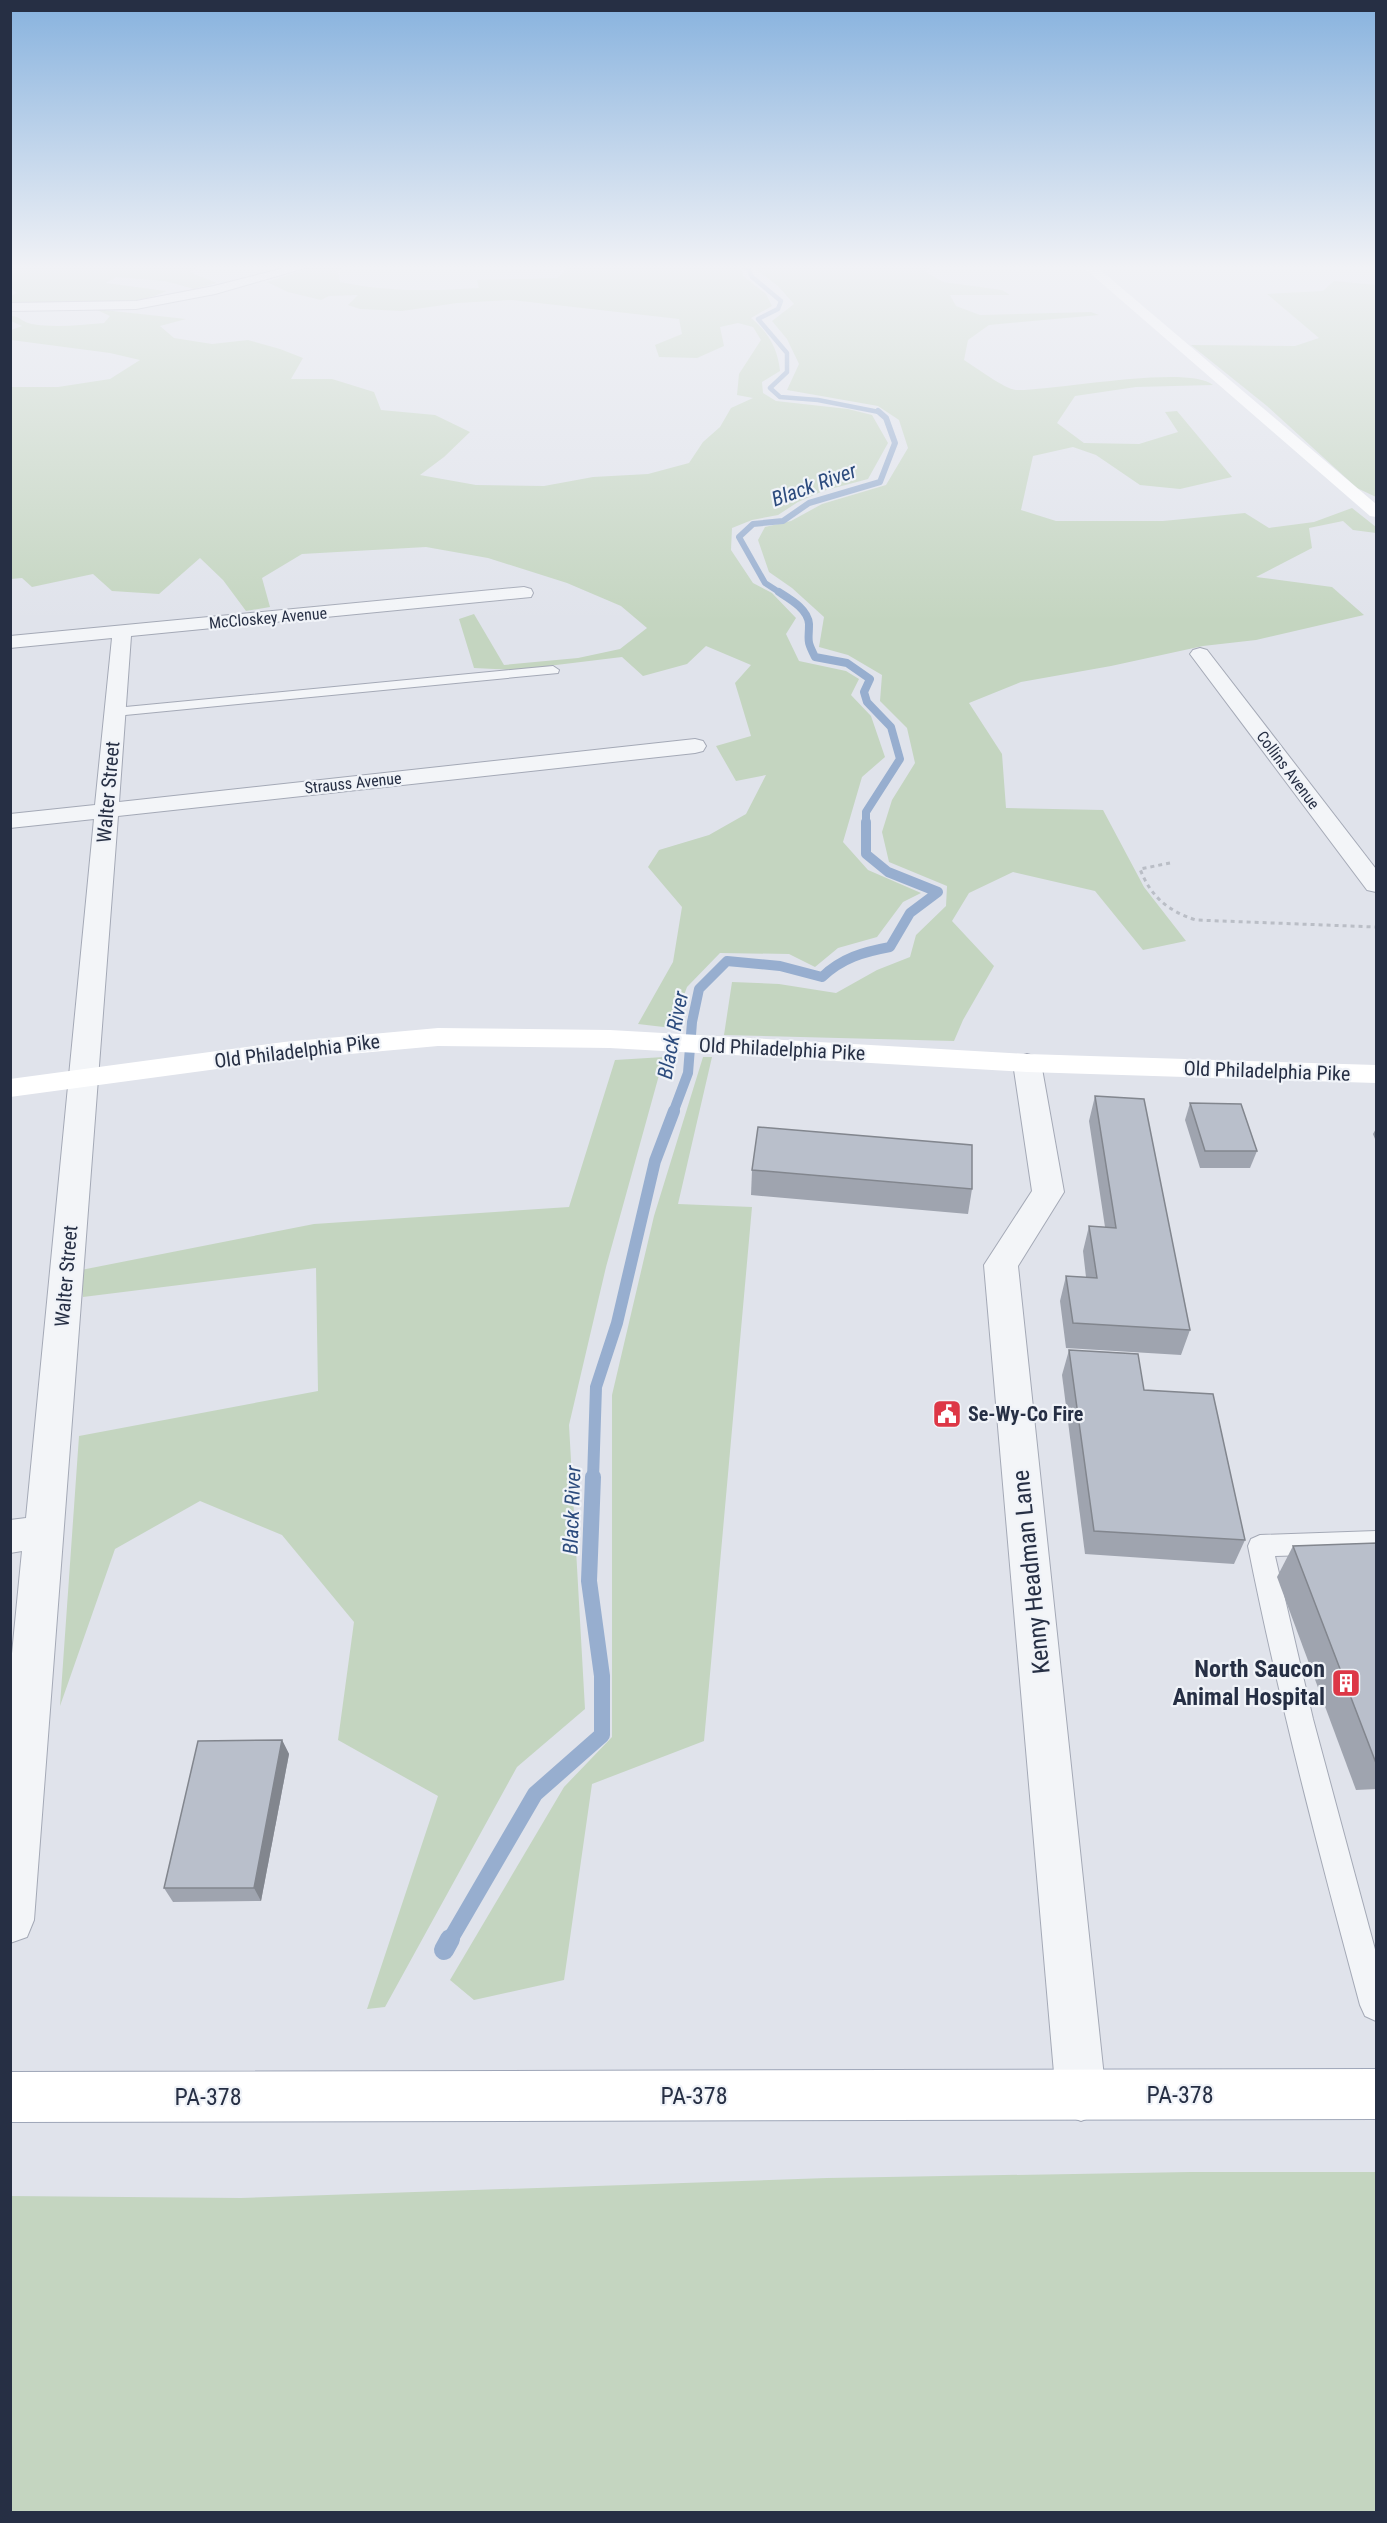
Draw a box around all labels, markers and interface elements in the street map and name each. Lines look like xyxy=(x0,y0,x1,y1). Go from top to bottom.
water label: Black River xyxy=(768,458,861,511)
street label: McCloskey Avenue xyxy=(208,603,328,633)
street label: Collins Avenue xyxy=(1252,727,1324,813)
street label: Walter Street xyxy=(92,740,124,844)
street label: Strauss Avenue xyxy=(304,768,402,798)
water label: Black River xyxy=(653,988,693,1081)
street label: Old Philadelphia Pike xyxy=(213,1029,381,1073)
street label: Old Philadelphia Pike xyxy=(698,1033,866,1065)
street label: Old Philadelphia Pike xyxy=(1183,1056,1351,1086)
street label: Walter Street xyxy=(50,1224,82,1328)
public building icon: Se-Wy-Co Fire xyxy=(931,1398,963,1430)
place label: Se-Wy-Co Fire xyxy=(968,1402,1083,1426)
water label: Black River xyxy=(558,1464,586,1555)
street label: Kenny Headman Lane xyxy=(1006,1469,1056,1675)
place label: North Saucon Animal Hospital xyxy=(1172,1655,1325,1711)
building icon: North Saucon Animal Hospital xyxy=(1330,1667,1362,1699)
street label: PA-378 xyxy=(1146,2081,1214,2109)
street label: PA-378 xyxy=(660,2082,728,2110)
street label: PA-378 xyxy=(174,2083,242,2111)

